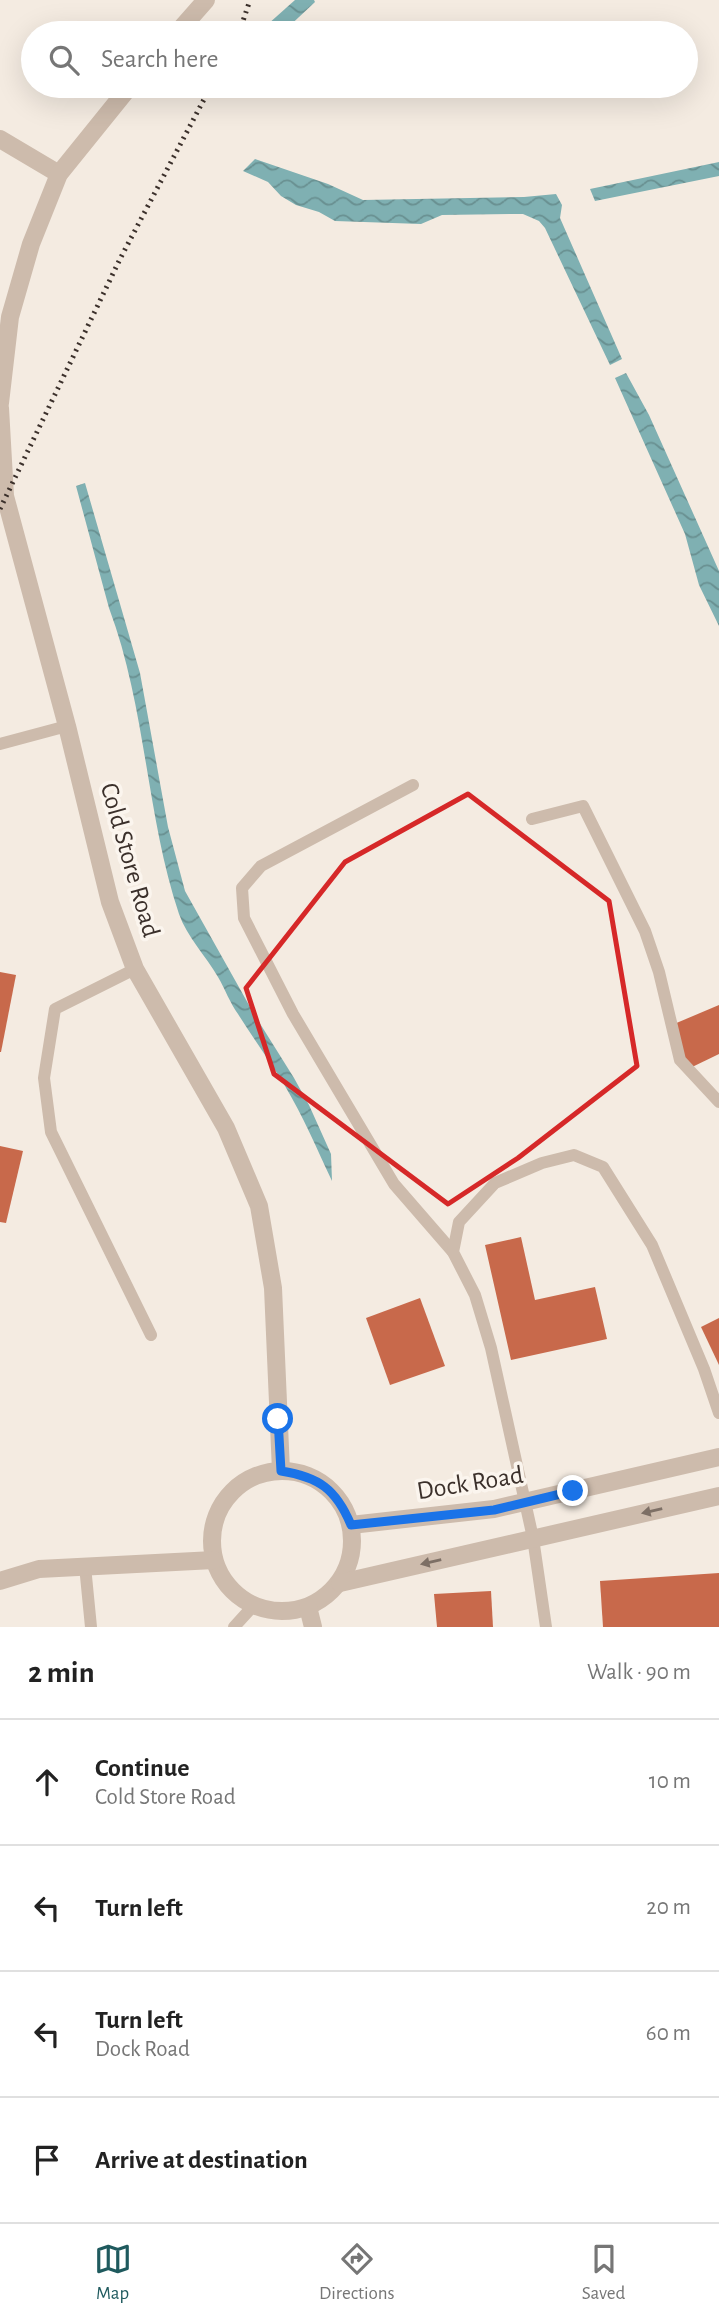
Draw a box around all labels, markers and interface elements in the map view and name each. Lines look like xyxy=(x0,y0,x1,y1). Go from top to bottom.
search box xyxy=(21,21,698,98)
icon: search xyxy=(45,41,83,79)
text: Search here xyxy=(101,46,219,72)
street label: Cold Store Road xyxy=(96,780,164,940)
route start xyxy=(262,1403,293,1434)
street label: Dock Road xyxy=(415,1462,525,1504)
route end xyxy=(557,1475,588,1506)
one-way arrow xyxy=(641,1506,663,1517)
one-way arrow xyxy=(420,1557,442,1568)
text: 2 min xyxy=(28,1658,95,1688)
text: Walk · 90 m xyxy=(587,1661,691,1684)
text: Continue xyxy=(95,1755,190,1781)
icon: ahead xyxy=(28,1763,66,1801)
text: 10 m xyxy=(649,1770,691,1793)
text: Cold Store Road xyxy=(95,1786,236,1809)
icon: left xyxy=(28,1889,66,1927)
text: Turn left xyxy=(95,1895,183,1921)
text: 20 m xyxy=(646,1896,691,1919)
text: Turn left xyxy=(95,2007,183,2033)
icon: left xyxy=(28,2015,66,2053)
text: 60 m xyxy=(646,2022,691,2045)
text: Dock Road xyxy=(95,2038,190,2061)
icon: arrive xyxy=(28,2141,66,2179)
text: Arrive at destination xyxy=(95,2147,308,2173)
tab: Map xyxy=(94,2240,132,2305)
tab: Directions xyxy=(319,2240,395,2305)
tab: Saved xyxy=(582,2240,625,2305)

